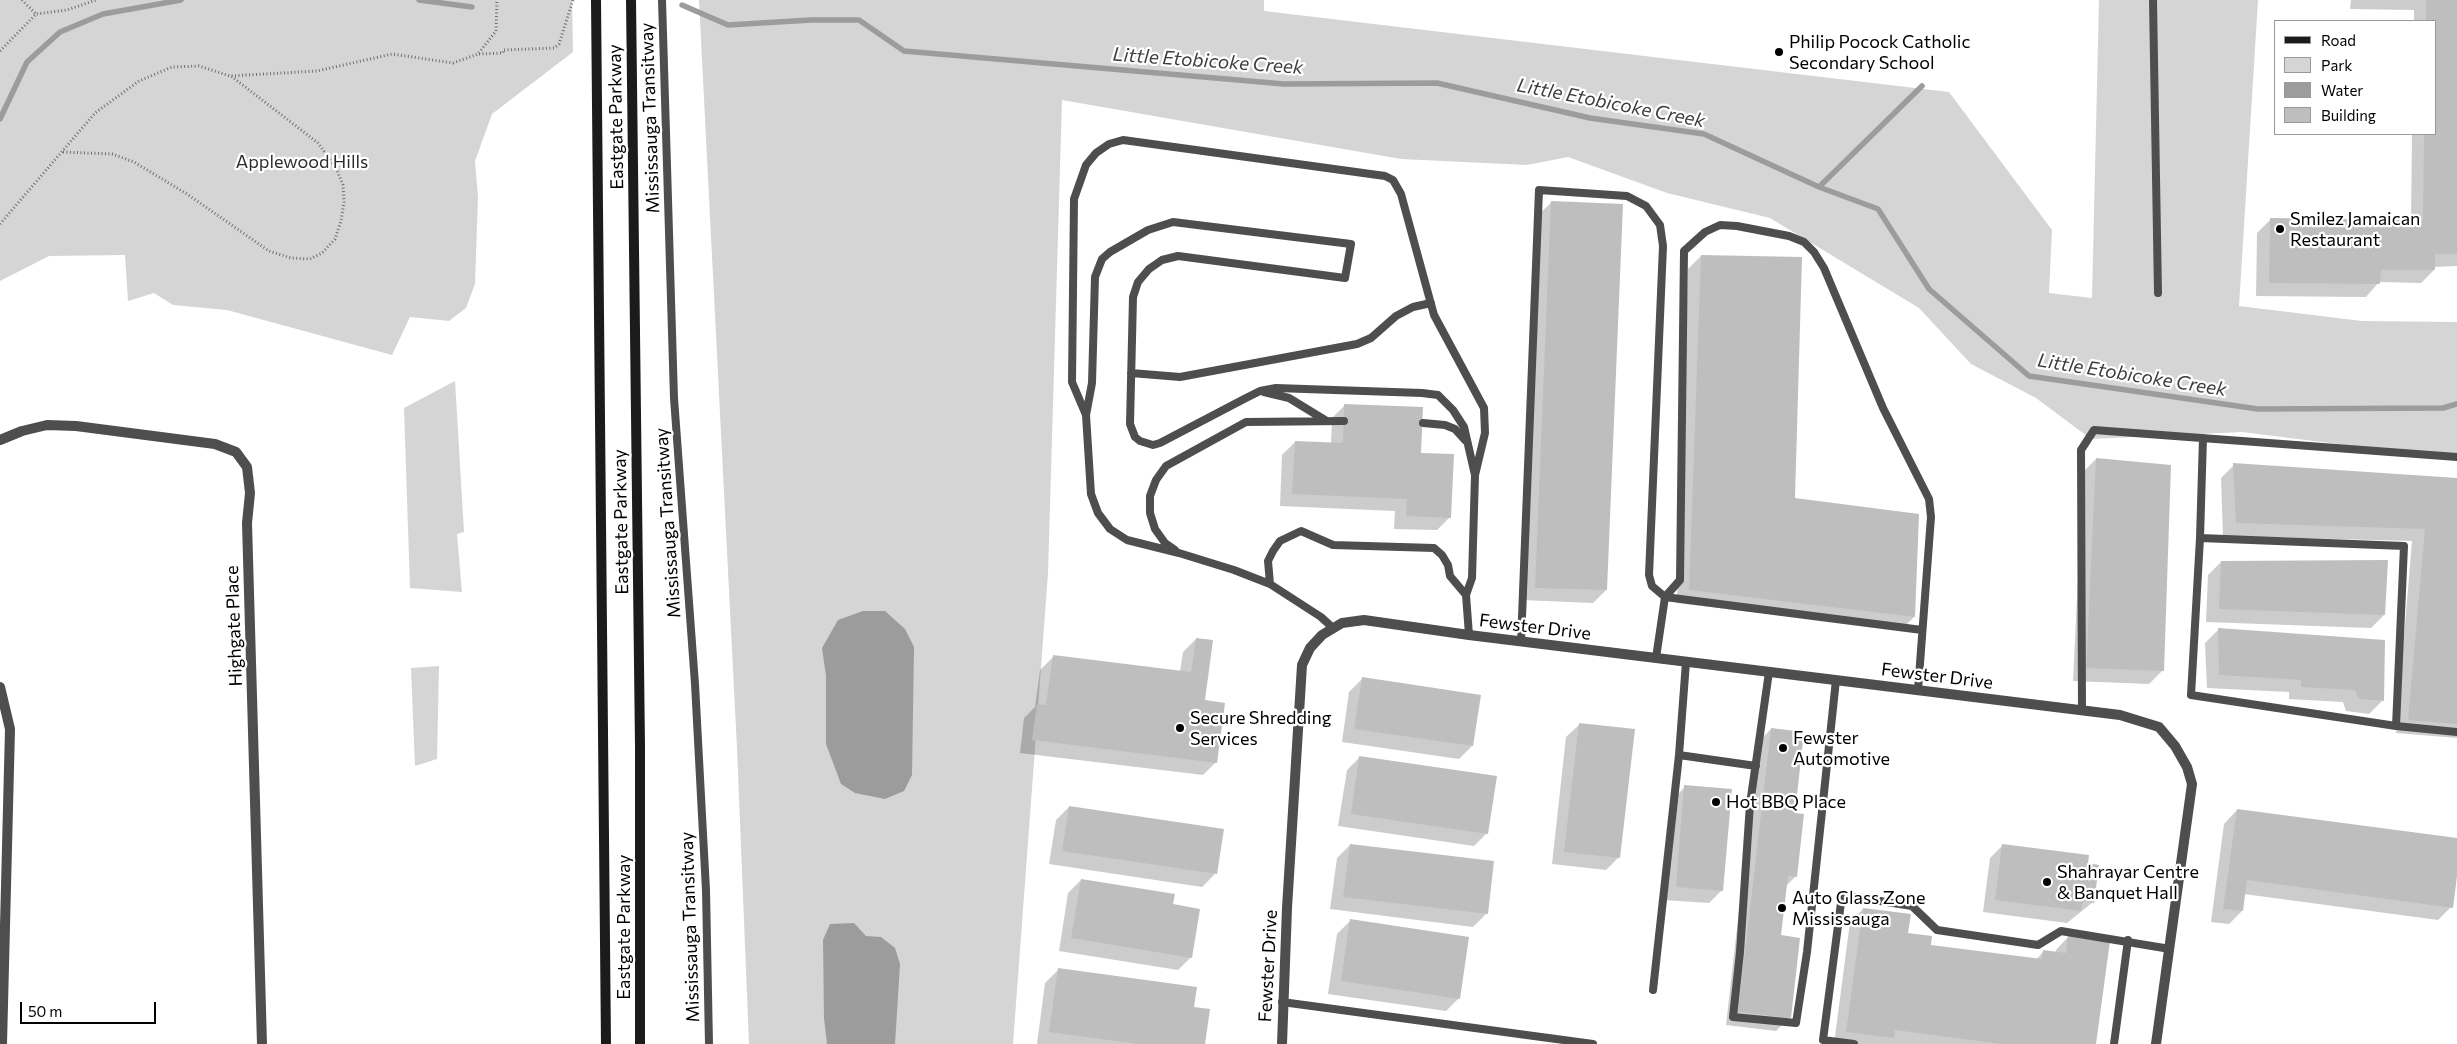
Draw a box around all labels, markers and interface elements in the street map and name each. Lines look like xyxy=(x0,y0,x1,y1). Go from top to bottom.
legend xyxy=(2274,20,2437,135)
street label: Mississauga Transitway xyxy=(636,22,664,214)
place label: Philip Pocock Catholic Secondary School xyxy=(1789,31,1970,74)
text: Road xyxy=(2321,31,2356,49)
water label: Little Etobicoke Creek xyxy=(1112,43,1304,79)
street label: Eastgate Parkway xyxy=(604,44,628,190)
marker: Philip Pocock Catholic Secondary School xyxy=(1773,46,1785,58)
text: Park xyxy=(2321,56,2352,74)
water label: Little Etobicoke Creek xyxy=(1515,74,1707,132)
text: Water xyxy=(2321,81,2363,99)
text: Building xyxy=(2321,106,2376,124)
park label: Applewood Hills xyxy=(236,151,368,173)
place label: Smilez Jamaican Restaurant xyxy=(2290,208,2420,250)
marker: Smilez Jamaican Restaurant xyxy=(2274,223,2286,235)
water label: Little Etobicoke Creek xyxy=(2036,349,2228,401)
street label: Mississauga Transitway xyxy=(651,427,685,619)
street label: Eastgate Parkway xyxy=(609,449,633,595)
street label: Highgate Place xyxy=(221,565,247,687)
street label: Fewster Drive xyxy=(1478,609,1592,645)
street label: Fewster Drive xyxy=(1880,658,1994,694)
place label: Secure Shredding Services xyxy=(1190,707,1332,750)
marker: Secure Shredding Services xyxy=(1174,722,1186,734)
place label: Fewster Automotive xyxy=(1793,727,1890,770)
marker: Fewster Automotive xyxy=(1777,742,1789,754)
place label: Hot BBQ Place xyxy=(1726,791,1846,813)
marker: Hot BBQ Place xyxy=(1710,796,1722,808)
street label: Mississauga Transitway xyxy=(676,831,704,1023)
street label: Eastgate Parkway xyxy=(613,854,635,1000)
place label: Shahrayar Centre & Banquet Hall xyxy=(2057,861,2199,904)
marker: Shahrayar Centre & Banquet Hall xyxy=(2041,876,2053,888)
place label: Auto Glass Zone Mississauga xyxy=(1792,887,1925,930)
marker: Auto Glass Zone Mississauga xyxy=(1776,902,1788,914)
street label: Fewster Drive xyxy=(1254,909,1282,1023)
scale bar xyxy=(22,992,159,1024)
text: 50 m xyxy=(28,1002,62,1020)

